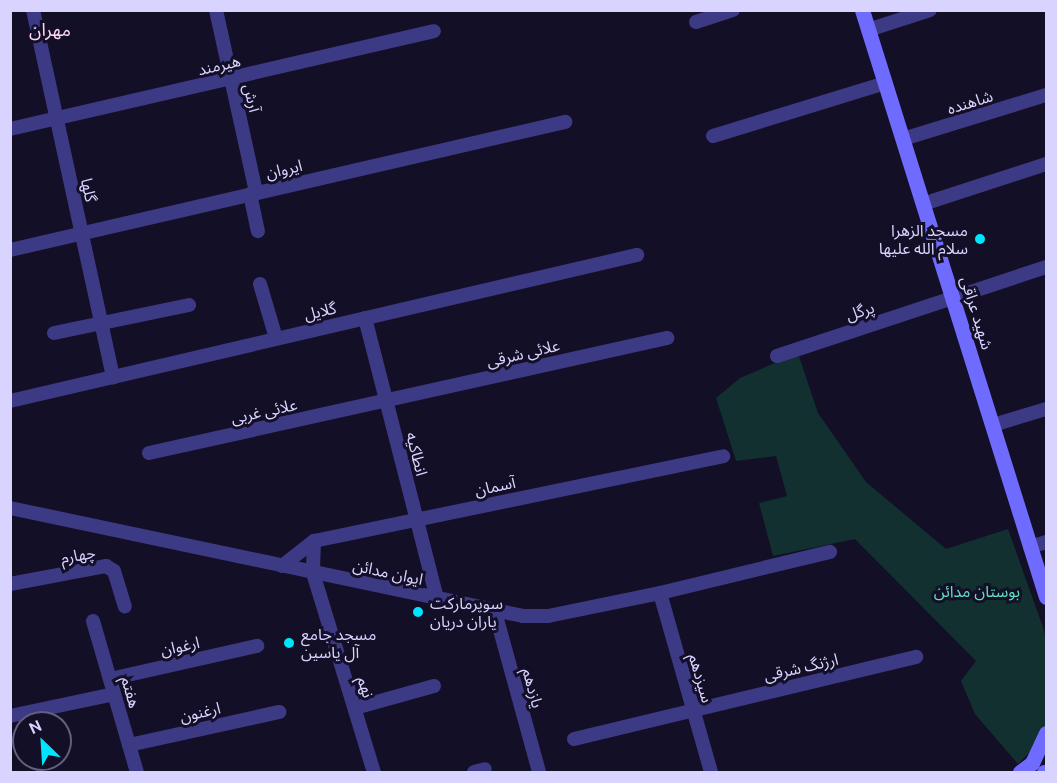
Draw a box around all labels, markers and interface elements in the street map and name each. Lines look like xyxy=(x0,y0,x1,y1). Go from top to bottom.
district label: مهران xyxy=(29,18,71,40)
street label: هیرمند xyxy=(196,51,242,79)
street label: آرش xyxy=(239,82,265,114)
street label: شاهنده xyxy=(945,86,995,118)
street label: ایروان xyxy=(264,156,304,182)
street label: گلها xyxy=(77,176,101,204)
place label: مسجد الزهرا سلام الله علیها xyxy=(879,220,968,258)
marker: مسجد الزهرا سلام الله علیها xyxy=(973,232,987,246)
street label: شهید عراقی xyxy=(957,274,997,352)
street label: پرگل xyxy=(843,297,877,325)
street label: گلایل xyxy=(302,298,338,324)
street label: علائی شرقی xyxy=(484,335,562,371)
street label: علائی غربی xyxy=(229,395,299,427)
street label: انطاکیه xyxy=(402,430,432,478)
street label: آسمان xyxy=(473,472,517,500)
street label: چهارم xyxy=(59,542,97,568)
street label: ایوان مدائن xyxy=(351,555,425,589)
park label: بوستان مدائن xyxy=(934,581,1020,601)
place label: سوپرمارکت یاران دریان xyxy=(430,593,503,631)
marker: سوپرمارکت یاران دریان xyxy=(411,605,425,619)
place label: مسجد جامع آل یاسین xyxy=(301,624,376,662)
street label: ارغوان xyxy=(159,632,201,660)
marker: مسجد جامع آل یاسین xyxy=(282,636,296,650)
street label: ارژنگ شرقی xyxy=(762,649,840,685)
street label: سیزدهم xyxy=(685,651,717,705)
street label: یازدهم xyxy=(518,666,548,710)
street label: هفتم xyxy=(117,674,145,710)
street label: نهم xyxy=(354,674,378,700)
street label: ارغنون xyxy=(178,698,222,726)
north arrow xyxy=(12,711,72,771)
text: N xyxy=(26,716,44,737)

